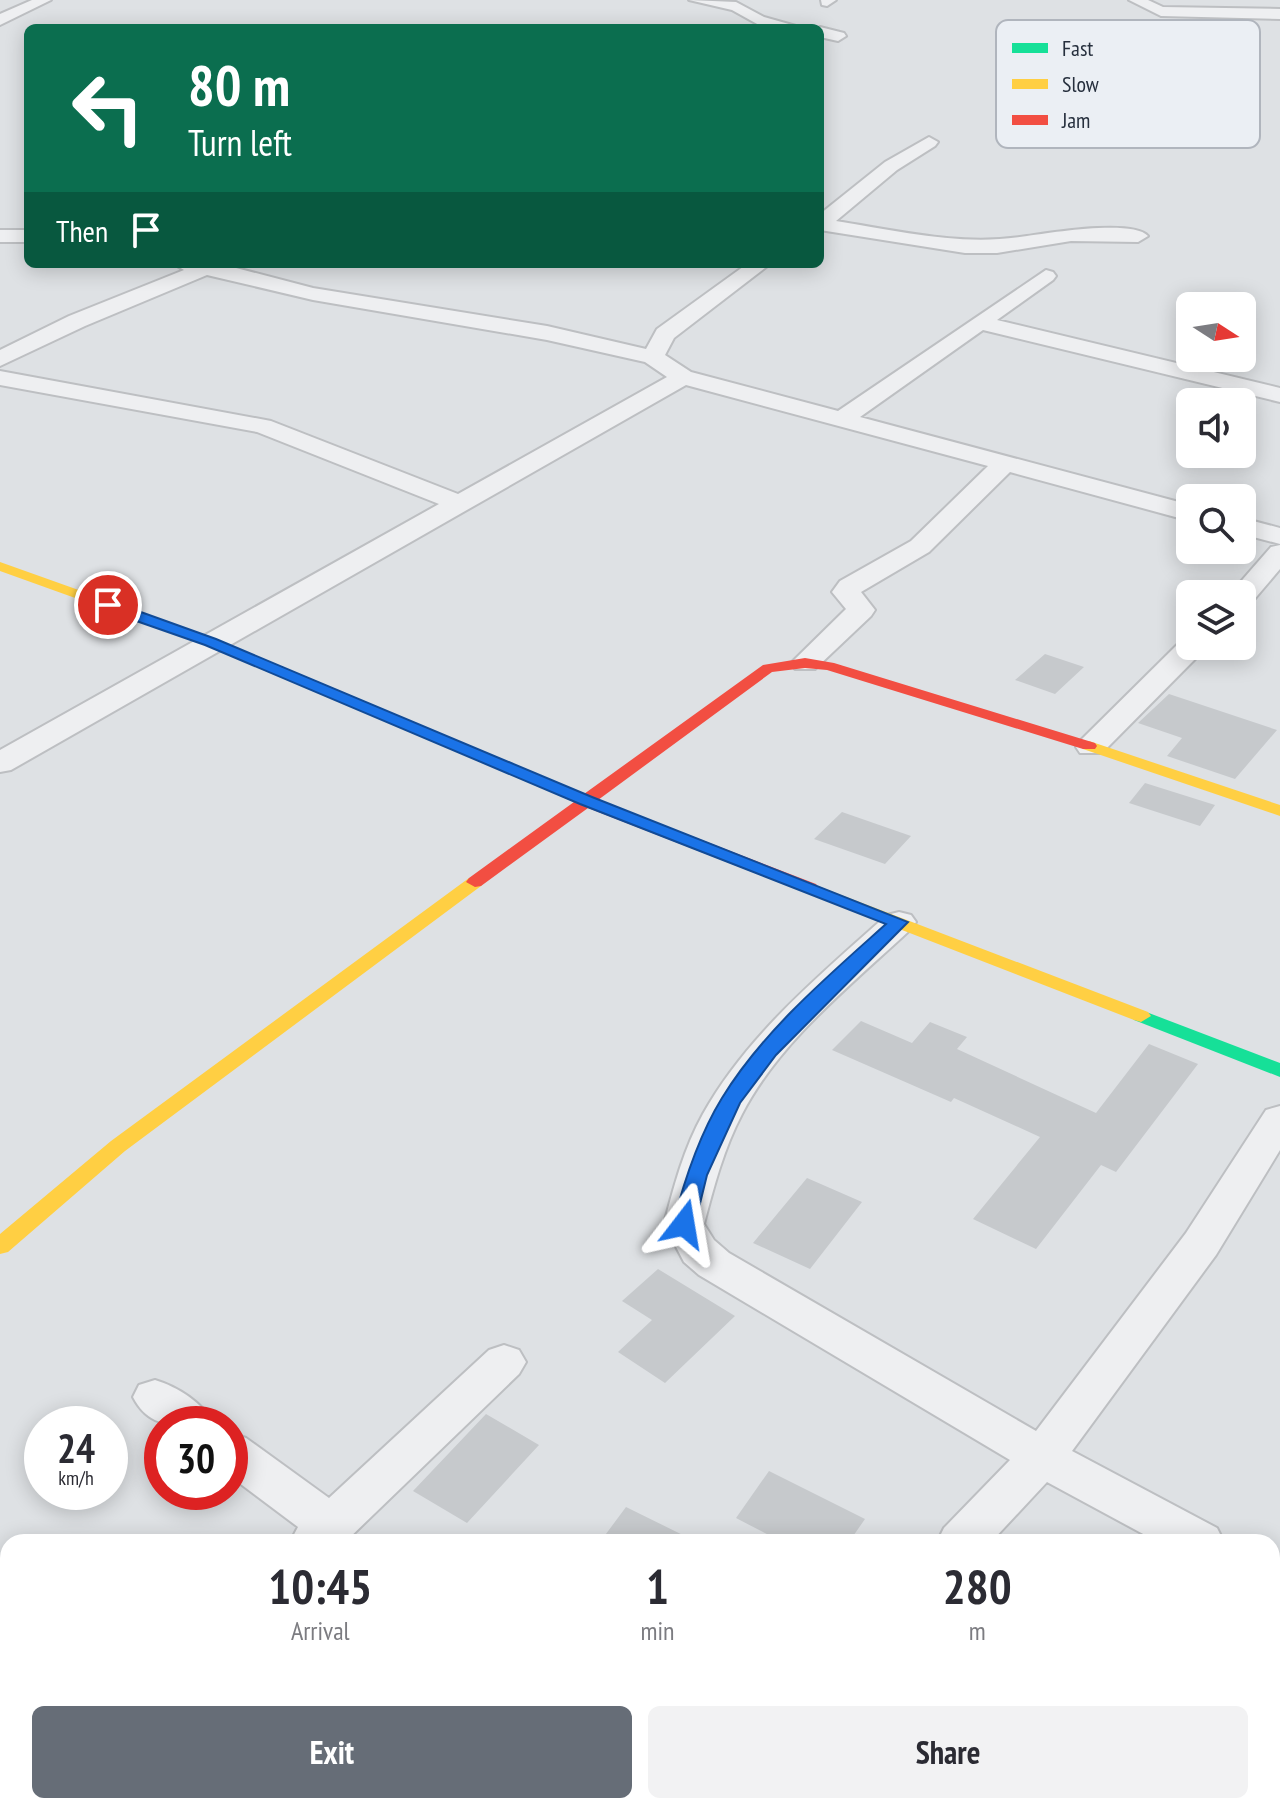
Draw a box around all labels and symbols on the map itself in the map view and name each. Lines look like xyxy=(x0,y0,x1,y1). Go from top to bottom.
legend xyxy=(996,20,1260,148)
text: Fast xyxy=(1062,34,1093,62)
text: Slow xyxy=(1062,70,1099,98)
text: Jam xyxy=(1061,106,1090,134)
north arrow xyxy=(1176,292,1256,372)
pin xyxy=(74,571,142,639)
position arrow xyxy=(642,1182,726,1266)
speed limit sign: 30 xyxy=(144,1406,248,1510)

